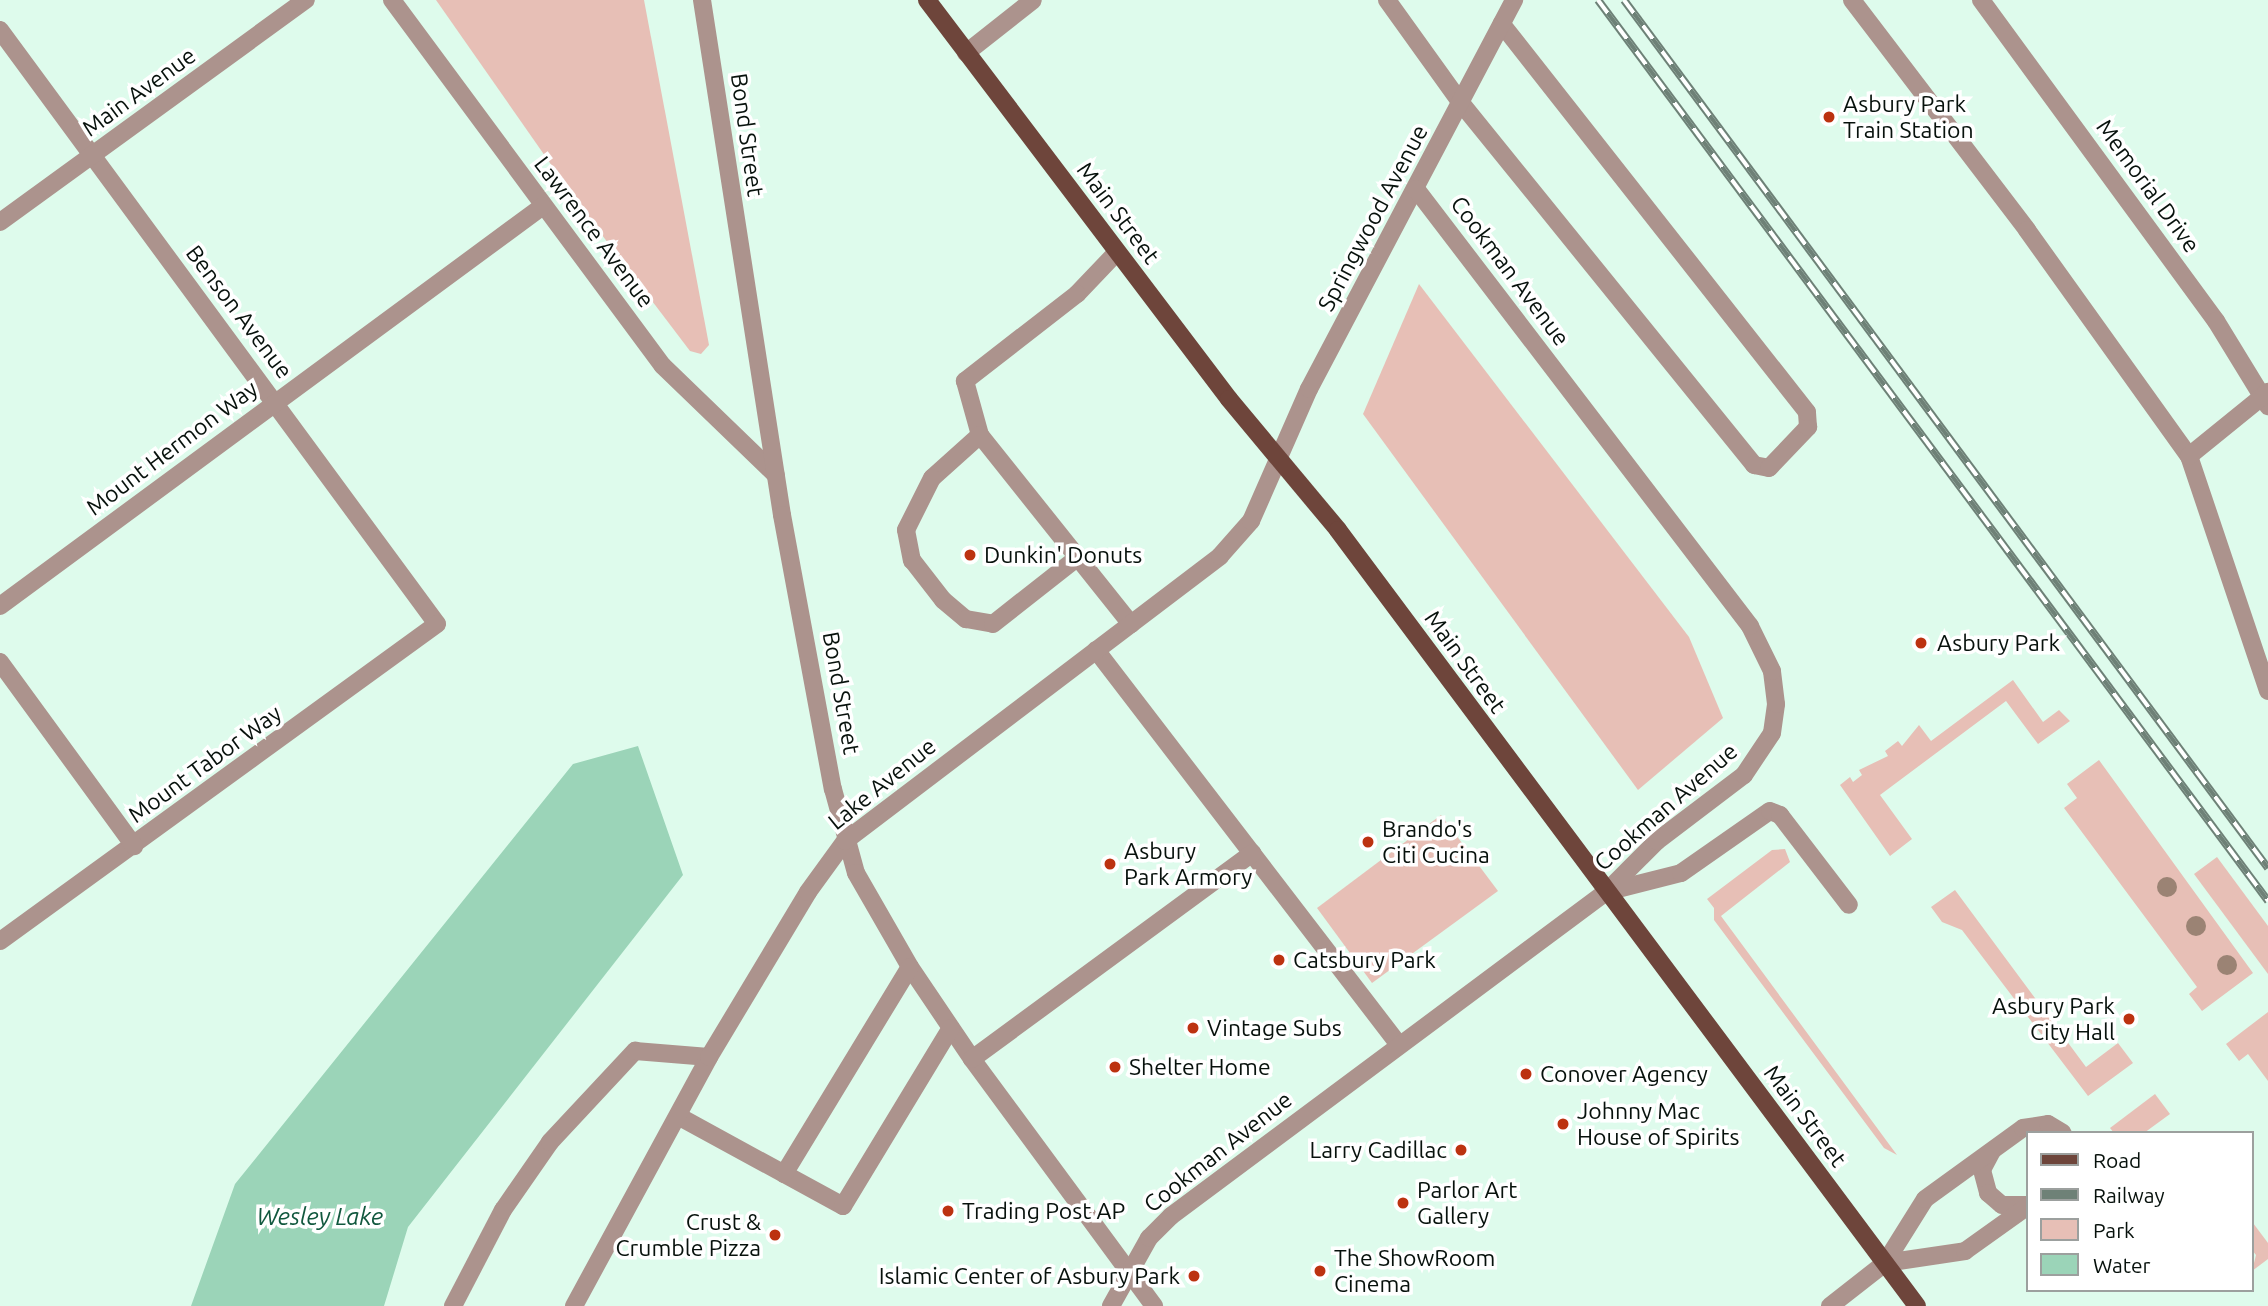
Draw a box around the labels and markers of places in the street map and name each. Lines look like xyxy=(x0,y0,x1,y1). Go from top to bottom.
place label: Asbury Park Train Station xyxy=(1843,90,1974,144)
marker: Asbury Park Train Station xyxy=(1821,109,1837,125)
place label: Dunkin' Donuts xyxy=(984,541,1142,569)
marker: Dunkin' Donuts xyxy=(962,547,978,563)
place label: Asbury Park xyxy=(1937,629,2060,657)
marker: Asbury Park xyxy=(1911,633,1931,653)
place label: Brando's Citi Cucina xyxy=(1382,815,1490,869)
marker: Brando's Citi Cucina xyxy=(1360,834,1376,850)
place label: Asbury Park Armory xyxy=(1124,837,1252,891)
marker: Asbury Park Armory xyxy=(1102,856,1118,872)
place label: Catsbury Park xyxy=(1293,946,1436,974)
marker: Catsbury Park xyxy=(1271,952,1287,968)
place label: Asbury Park City Hall xyxy=(1992,992,2115,1046)
marker: Asbury Park City Hall xyxy=(2121,1011,2137,1027)
place label: Vintage Subs xyxy=(1207,1014,1342,1042)
marker: Vintage Subs xyxy=(1185,1020,1201,1036)
place label: Shelter Home xyxy=(1129,1053,1271,1081)
marker: Shelter Home xyxy=(1107,1059,1123,1075)
place label: Conover Agency xyxy=(1540,1060,1708,1088)
marker: Conover Agency xyxy=(1518,1066,1534,1082)
place label: Johnny Mac House of Spirits xyxy=(1577,1097,1739,1151)
marker: Johnny Mac House of Spirits xyxy=(1555,1116,1571,1132)
place label: Larry Cadillac xyxy=(1310,1136,1447,1164)
marker: Larry Cadillac xyxy=(1453,1142,1469,1158)
place label: Parlor Art Gallery xyxy=(1417,1176,1517,1230)
marker: Parlor Art Gallery xyxy=(1395,1195,1411,1211)
place label: Trading Post AP xyxy=(962,1197,1125,1225)
marker: Trading Post AP xyxy=(940,1203,956,1219)
place label: Crust & Crumble Pizza xyxy=(615,1208,761,1262)
marker: Crust & Crumble Pizza xyxy=(767,1227,783,1243)
place label: The ShowRoom Cinema xyxy=(1334,1244,1495,1298)
place label: Islamic Center of Asbury Park xyxy=(879,1262,1180,1290)
marker: The ShowRoom Cinema xyxy=(1312,1263,1328,1279)
marker: Islamic Center of Asbury Park xyxy=(1186,1268,1202,1284)

